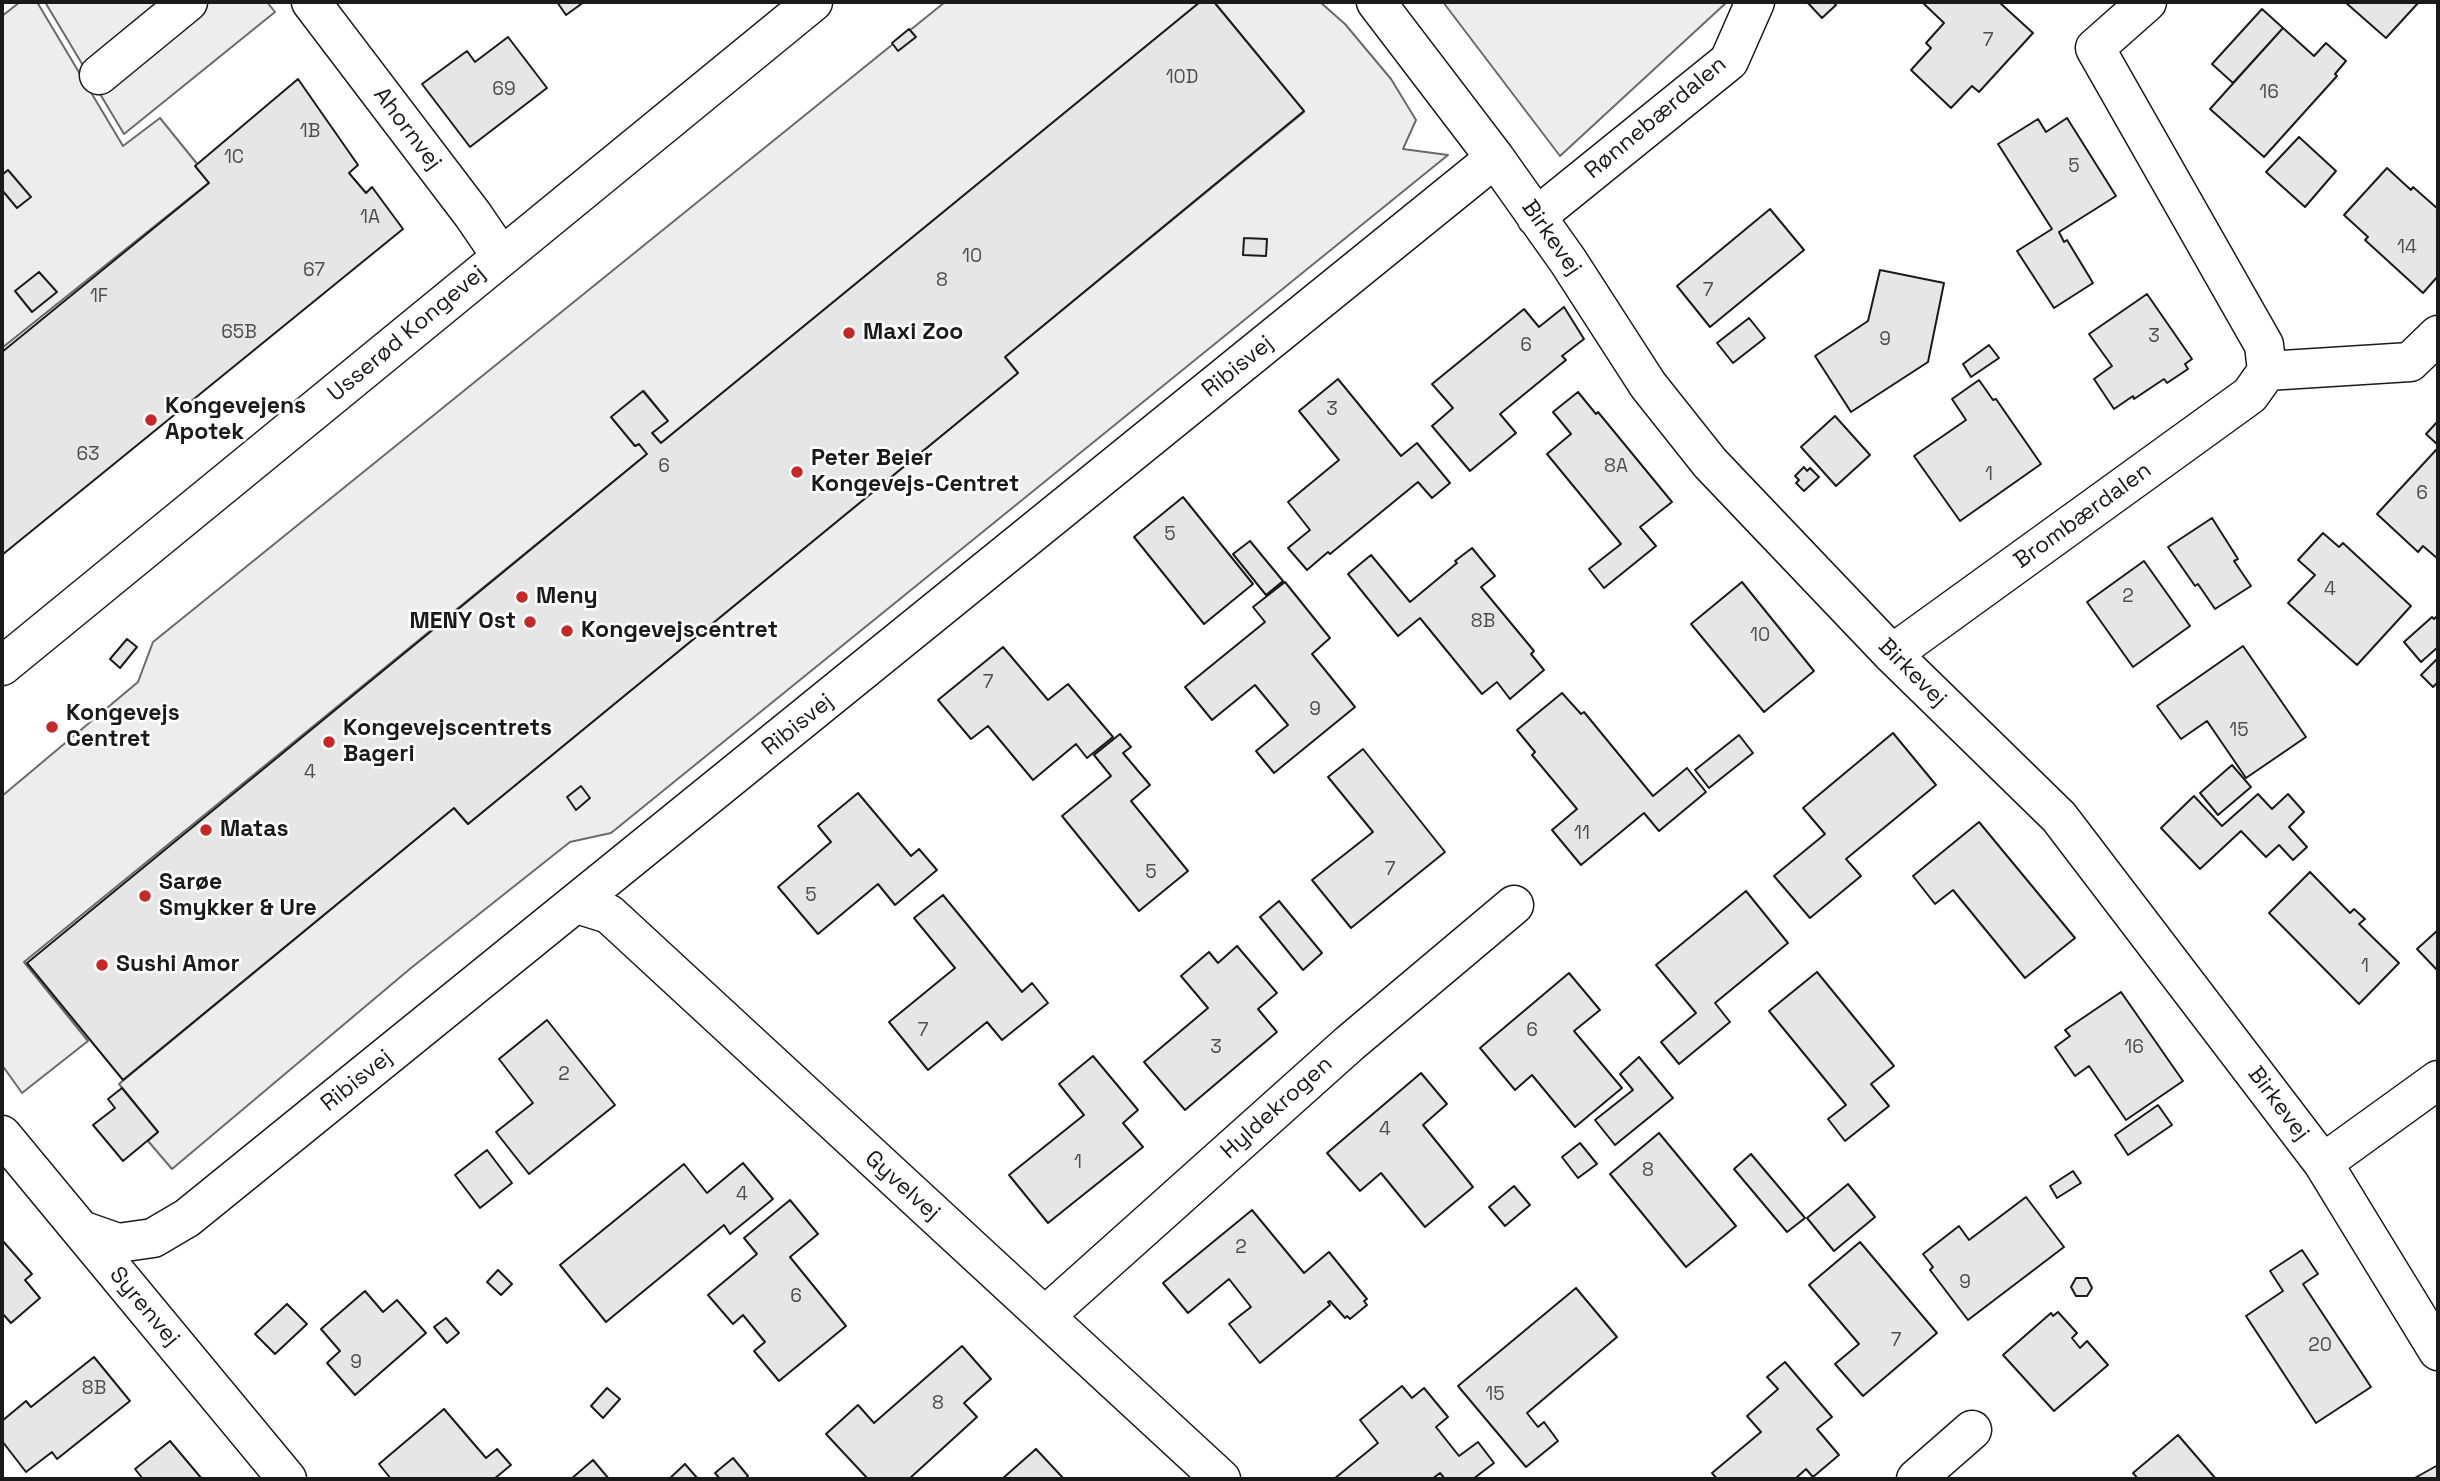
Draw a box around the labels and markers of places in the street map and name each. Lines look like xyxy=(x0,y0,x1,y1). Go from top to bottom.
place label: Maxi Zoo xyxy=(863,319,963,347)
marker: Maxi Zoo xyxy=(841,325,857,341)
place label: Kongevejens Apotek xyxy=(165,393,306,447)
marker: Kongevejens Apotek xyxy=(143,412,159,428)
place label: Peter Beier Kongevejs-Centret xyxy=(811,445,1019,499)
marker: Peter Beier Kongevejs-Centret xyxy=(789,464,805,480)
place label: Meny xyxy=(536,583,598,611)
marker: Meny xyxy=(514,589,530,605)
place label: MENY Ost xyxy=(410,608,516,636)
marker: MENY Ost xyxy=(522,614,538,630)
place label: Kongevejscentret xyxy=(581,617,778,645)
marker: Kongevejscentret xyxy=(559,623,575,639)
place label: Kongevejs Centret xyxy=(66,700,180,754)
place label: Kongevejscentrets Bageri xyxy=(343,715,552,769)
marker: Kongevejs Centret xyxy=(44,719,60,735)
marker: Kongevejscentrets Bageri xyxy=(321,734,337,750)
place label: Matas xyxy=(220,816,288,844)
marker: Matas xyxy=(198,822,214,838)
place label: Sarøe Smykker & Ure xyxy=(159,869,317,923)
marker: Sarøe Smykker & Ure xyxy=(137,888,153,904)
place label: Sushi Amor xyxy=(116,951,240,979)
marker: Sushi Amor xyxy=(94,957,110,973)

